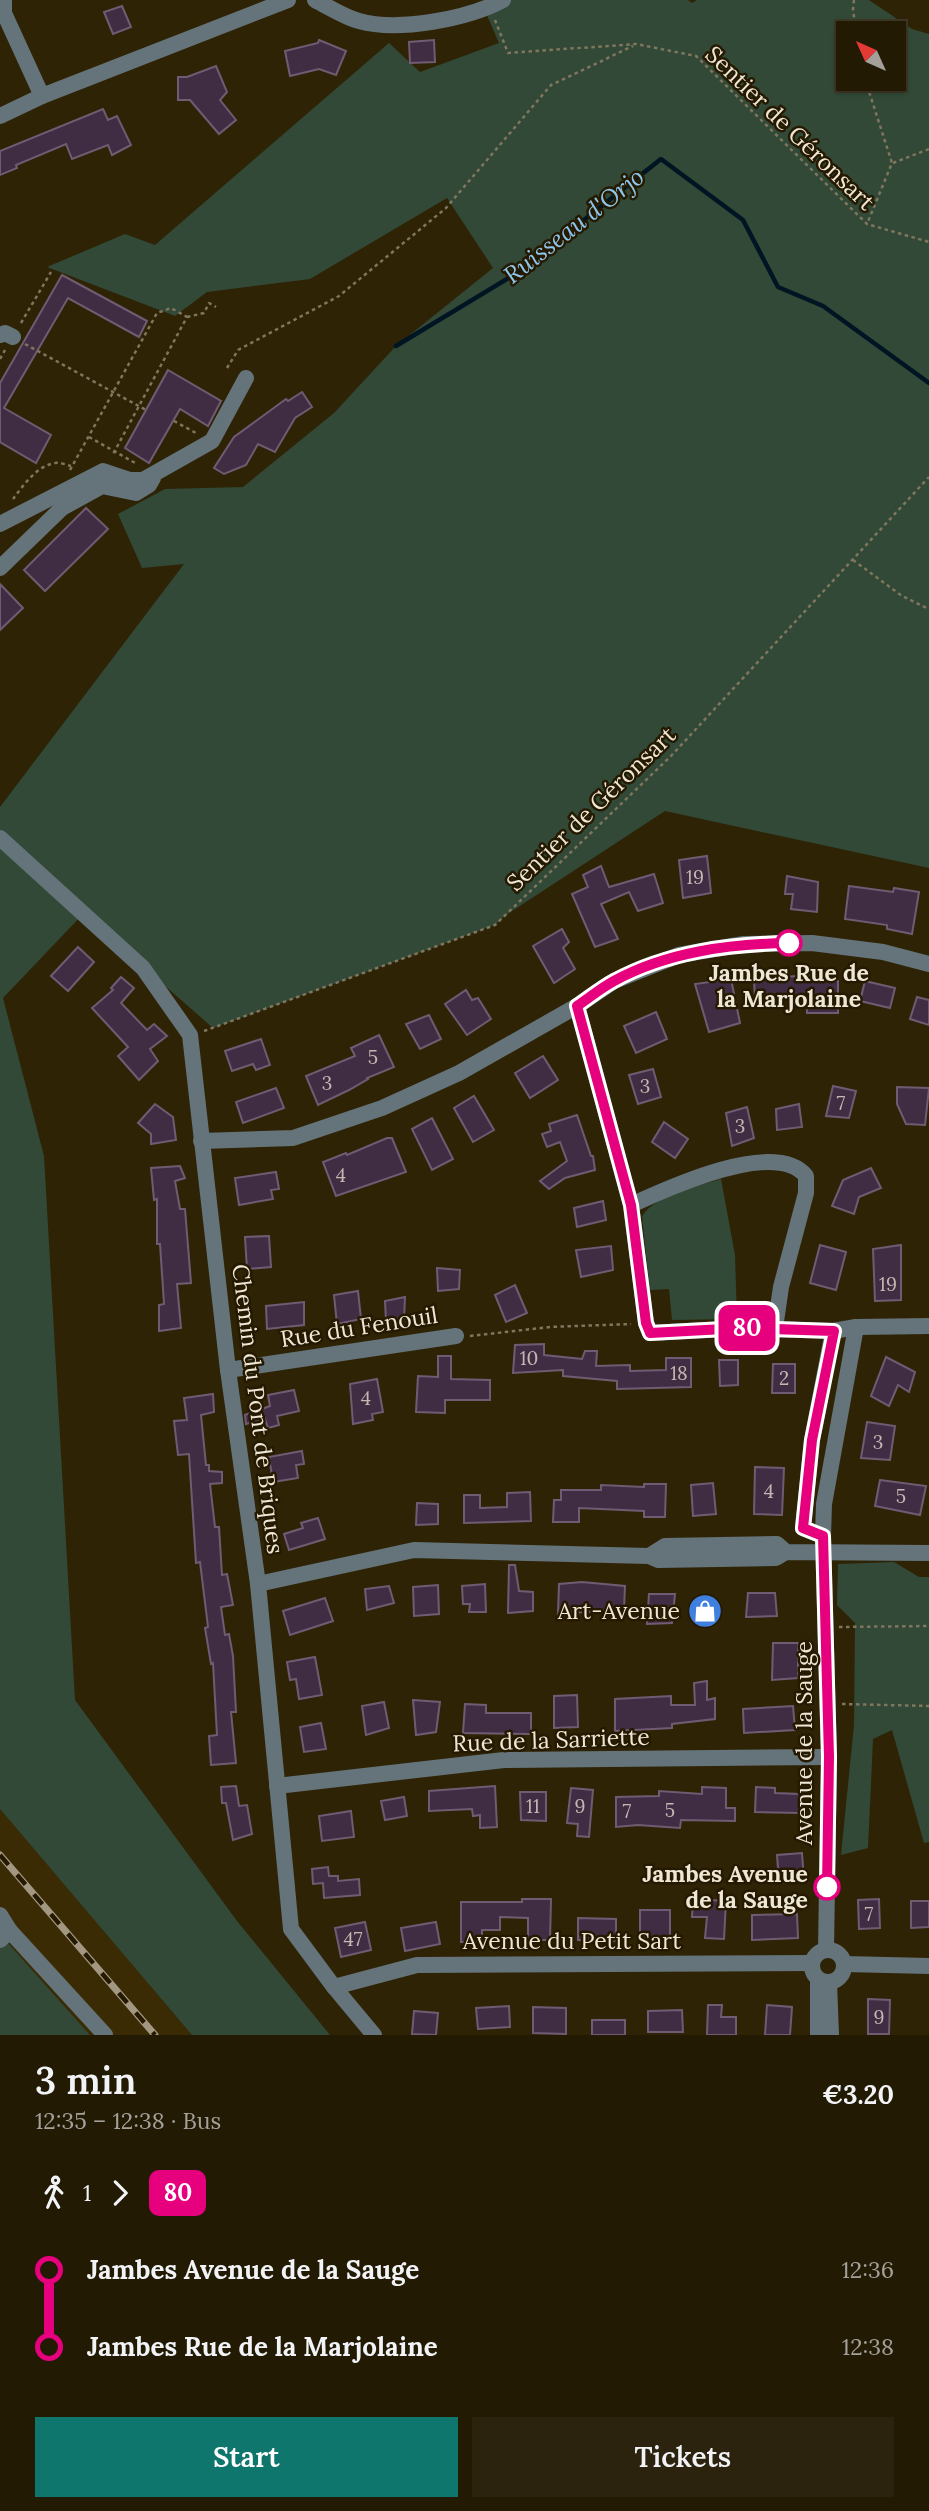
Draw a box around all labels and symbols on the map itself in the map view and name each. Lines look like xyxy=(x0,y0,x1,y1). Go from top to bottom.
north arrow xyxy=(836,21,906,91)
street label: Sentier de Géronsart xyxy=(700,39,881,216)
water label: Ruisseau d'Orjo xyxy=(497,161,650,290)
street label: Sentier de Géronsart xyxy=(500,720,681,897)
house number: 19 xyxy=(686,865,704,889)
marker: Jambes Rue de la Marjolaine xyxy=(776,930,802,956)
place label: Jambes Rue de la Marjolaine xyxy=(709,958,869,1013)
house number: 5 xyxy=(368,1045,378,1069)
house number: 3 xyxy=(322,1071,332,1095)
house number: 3 xyxy=(640,1074,650,1098)
house number: 7 xyxy=(837,1091,846,1115)
house number: 3 xyxy=(735,1114,745,1138)
house number: 4 xyxy=(336,1163,346,1187)
street label: Chemin du Pont de Briques xyxy=(226,1262,291,1555)
house number: 19 xyxy=(879,1272,897,1296)
street label: Rue du Fenouil xyxy=(278,1300,440,1353)
line badge: 80 xyxy=(716,1305,778,1351)
house number: 10 xyxy=(520,1346,538,1370)
house number: 18 xyxy=(670,1361,688,1385)
house number: 2 xyxy=(779,1366,789,1390)
house number: 4 xyxy=(361,1386,371,1410)
house number: 3 xyxy=(873,1430,883,1454)
house number: 4 xyxy=(764,1479,774,1503)
house number: 5 xyxy=(896,1484,906,1508)
shop icon: Art-Avenue xyxy=(686,1592,724,1630)
place label: Art-Avenue xyxy=(557,1596,680,1625)
street label: Avenue de la Sauge xyxy=(789,1641,818,1846)
street label: Rue de la Sarriette xyxy=(452,1722,650,1757)
house number: 11 xyxy=(526,1794,540,1818)
house number: 9 xyxy=(575,1794,585,1818)
house number: 5 xyxy=(665,1798,675,1822)
house number: 7 xyxy=(623,1799,632,1823)
place label: Jambes Avenue de la Sauge xyxy=(642,1859,808,1914)
marker: Jambes Avenue de la Sauge xyxy=(814,1874,840,1900)
house number: 7 xyxy=(865,1902,874,1926)
street label: Avenue du Petit Sart xyxy=(462,1926,681,1955)
house number: 47 xyxy=(343,1927,363,1951)
house number: 9 xyxy=(874,2005,884,2029)

